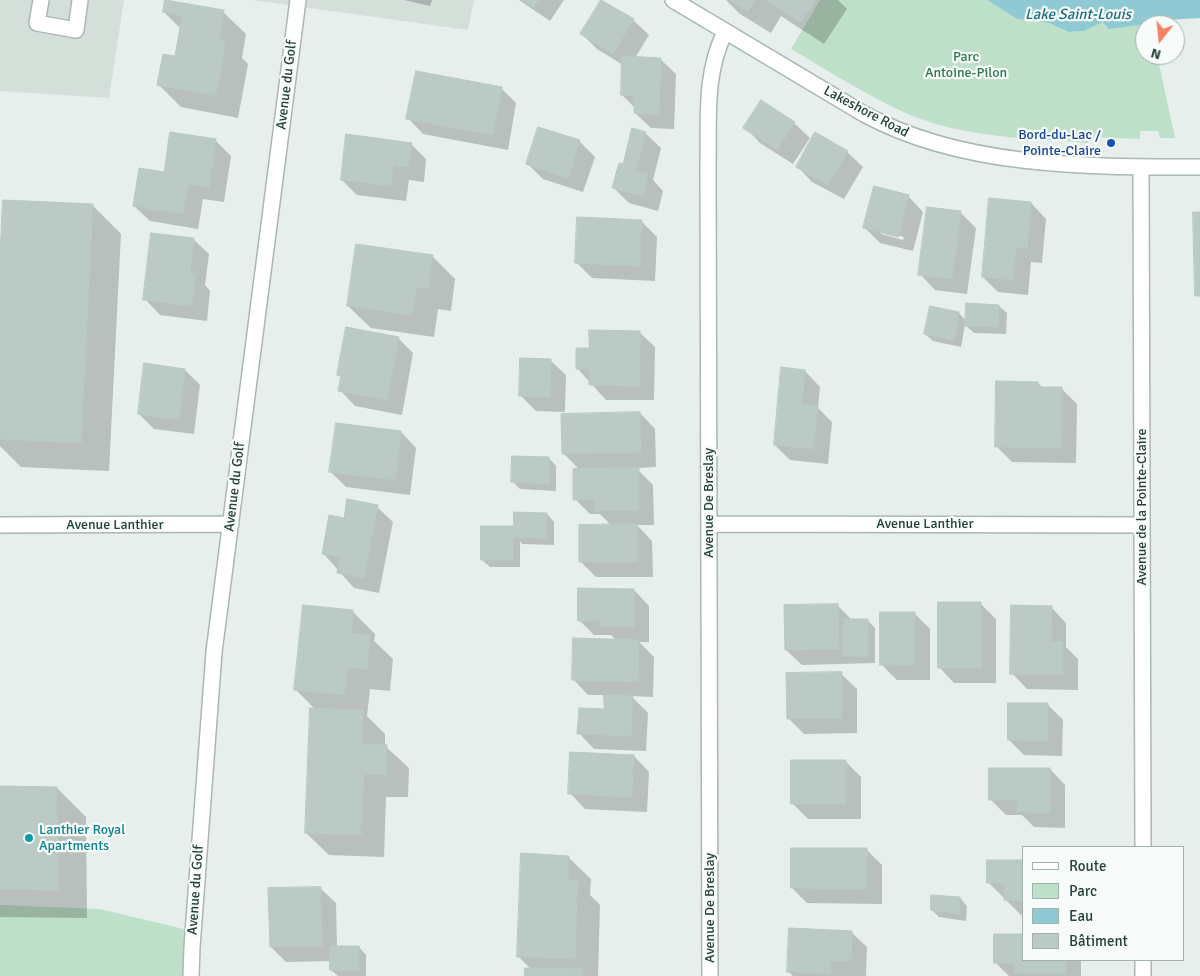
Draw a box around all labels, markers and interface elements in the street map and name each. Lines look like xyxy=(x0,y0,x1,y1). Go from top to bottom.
water label: Lake Saint-Louis xyxy=(1025,6,1131,24)
north arrow xyxy=(1135,15,1185,65)
street label: Avenue du Golf xyxy=(273,39,301,131)
text: N xyxy=(1149,44,1163,63)
park label: Parc Antoine-Pilon xyxy=(925,49,1007,82)
street label: Lakeshore Road xyxy=(821,83,911,141)
place label: Bord-du-Lac / Pointe-Claire xyxy=(1018,127,1101,160)
marker: Bord-du-Lac / Pointe-Claire xyxy=(1105,137,1117,149)
street label: Avenue de la Pointe-Claire xyxy=(1134,428,1150,586)
street label: Avenue du Golf xyxy=(221,441,249,533)
street label: Avenue De Breslay xyxy=(701,448,717,558)
street label: Avenue Lanthier xyxy=(876,516,974,532)
street label: Avenue Lanthier xyxy=(66,517,164,533)
place label: Lanthier Royal Apartments xyxy=(39,822,125,854)
marker: Lanthier Royal Apartments xyxy=(23,832,35,844)
street label: Avenue du Golf xyxy=(184,845,208,935)
legend xyxy=(1022,846,1185,961)
street label: Avenue De Breslay xyxy=(702,853,718,963)
text: Route xyxy=(1069,857,1106,875)
text: Parc xyxy=(1069,882,1097,900)
text: Eau xyxy=(1069,907,1093,925)
text: Bâtiment xyxy=(1069,932,1128,950)

